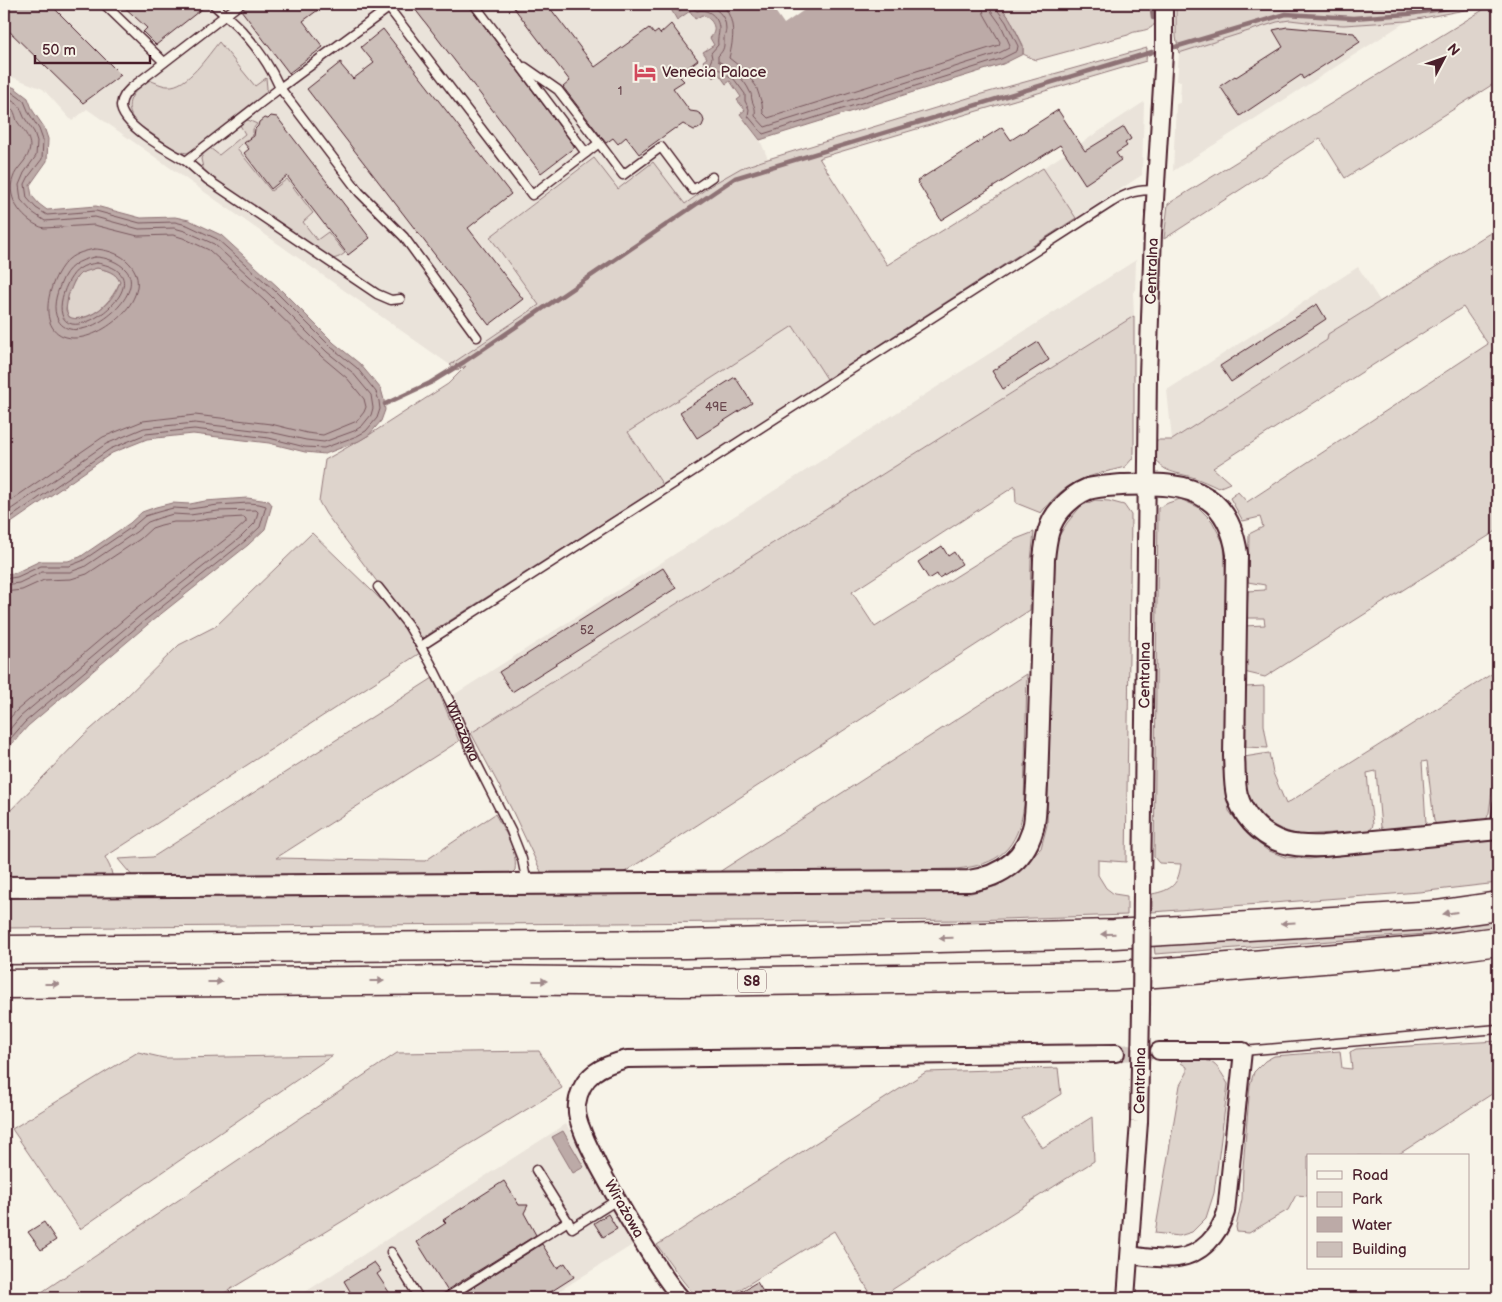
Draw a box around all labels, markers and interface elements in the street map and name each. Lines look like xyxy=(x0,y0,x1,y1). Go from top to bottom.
scale bar xyxy=(35,32,150,64)
north arrow xyxy=(1420,32,1470,82)
text: N xyxy=(1444,40,1463,59)
text: 50 m xyxy=(42,41,76,60)
hotel icon: Venecia Palace xyxy=(632,59,658,85)
place label: Venecia Palace xyxy=(662,63,766,82)
house number: 1 xyxy=(618,84,622,99)
street label: Centralna xyxy=(1141,237,1162,305)
house number: 49E xyxy=(705,400,727,415)
house number: 52 xyxy=(580,623,594,638)
street label: Centralna xyxy=(1135,642,1154,708)
street label: Wirażowa xyxy=(441,698,484,764)
one-way arrow xyxy=(1442,909,1458,917)
one-way arrow xyxy=(1280,920,1296,928)
one-way arrow xyxy=(1100,930,1116,938)
one-way arrow xyxy=(937,934,953,942)
road number: S8 xyxy=(738,969,766,992)
one-way arrow xyxy=(370,977,386,985)
one-way arrow xyxy=(532,977,548,985)
one-way arrow xyxy=(207,978,223,986)
one-way arrow xyxy=(45,980,61,988)
street label: Centralna xyxy=(1130,1047,1150,1114)
legend xyxy=(1307,1154,1470,1270)
text: Road xyxy=(1352,1166,1388,1185)
street label: Wirażowa xyxy=(600,1177,648,1241)
text: Park xyxy=(1352,1190,1383,1209)
text: Water xyxy=(1352,1216,1392,1235)
text: Building xyxy=(1352,1240,1407,1259)

